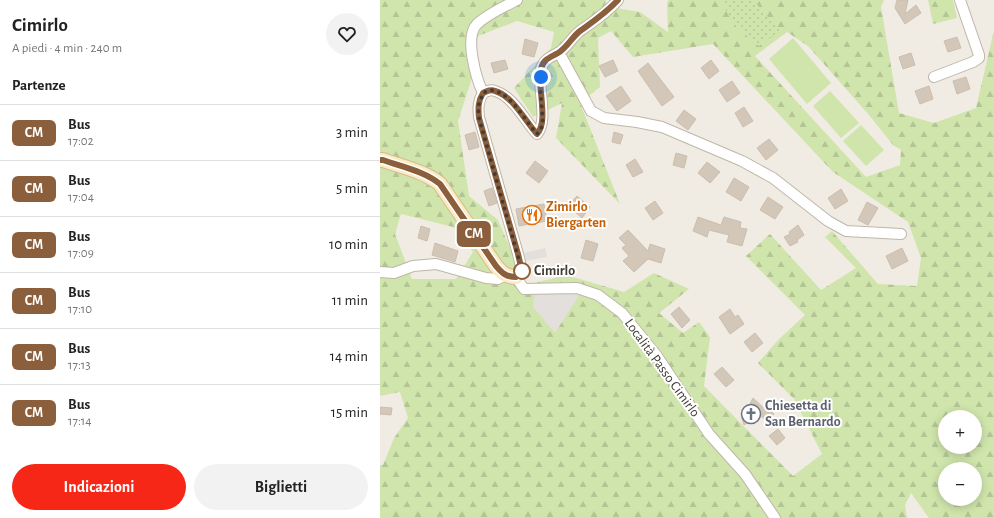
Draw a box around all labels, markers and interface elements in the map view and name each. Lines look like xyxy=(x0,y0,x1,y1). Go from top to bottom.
button: heart xyxy=(326,13,368,55)
text: Cimirlo xyxy=(12,16,68,35)
text: A piedi · 4 min · 240 m xyxy=(12,42,122,55)
your location xyxy=(531,67,551,87)
text: Partenze xyxy=(12,78,66,93)
text: Bus xyxy=(68,117,90,132)
text: 3 min xyxy=(336,125,368,140)
text: CM xyxy=(25,126,43,140)
text: 17:02 xyxy=(68,135,94,148)
text: Bus xyxy=(68,173,90,188)
text: 5 min xyxy=(336,181,368,196)
text: CM xyxy=(25,182,43,196)
text: 17:04 xyxy=(68,191,94,204)
place label: Zimirlo Biergarten xyxy=(546,200,606,230)
restaurant icon: Zimirlo Biergarten xyxy=(521,204,543,226)
line badge: CM xyxy=(456,221,492,247)
text: CM xyxy=(465,227,483,241)
text: Bus xyxy=(68,229,90,244)
text: 10 min xyxy=(329,237,368,252)
text: CM xyxy=(25,238,43,252)
text: 17:09 xyxy=(68,247,94,260)
marker: Cimirlo xyxy=(513,262,531,280)
place label: Cimirlo xyxy=(534,264,575,278)
text: Bus xyxy=(68,285,90,300)
text: 11 min xyxy=(332,293,368,308)
text: CM xyxy=(25,294,43,308)
text: 17:10 xyxy=(68,303,92,316)
street label: Località Passo Cimirlo xyxy=(622,316,702,420)
text: Bus xyxy=(68,341,90,356)
text: 14 min xyxy=(330,349,368,364)
text: CM xyxy=(25,350,43,364)
text: 17:13 xyxy=(68,359,91,372)
text: Bus xyxy=(68,397,90,412)
place label: Chiesetta di San Bernardo xyxy=(765,399,841,429)
church icon: Chiesetta di San Bernardo xyxy=(740,403,762,425)
text: 15 min xyxy=(331,405,368,420)
text: CM xyxy=(25,406,43,420)
map controls xyxy=(938,410,982,506)
button: + xyxy=(938,410,982,454)
text: 17:14 xyxy=(68,415,92,428)
button: − xyxy=(938,462,982,506)
button: Indicazioni xyxy=(12,464,186,510)
button: Biglietti xyxy=(194,464,368,510)

